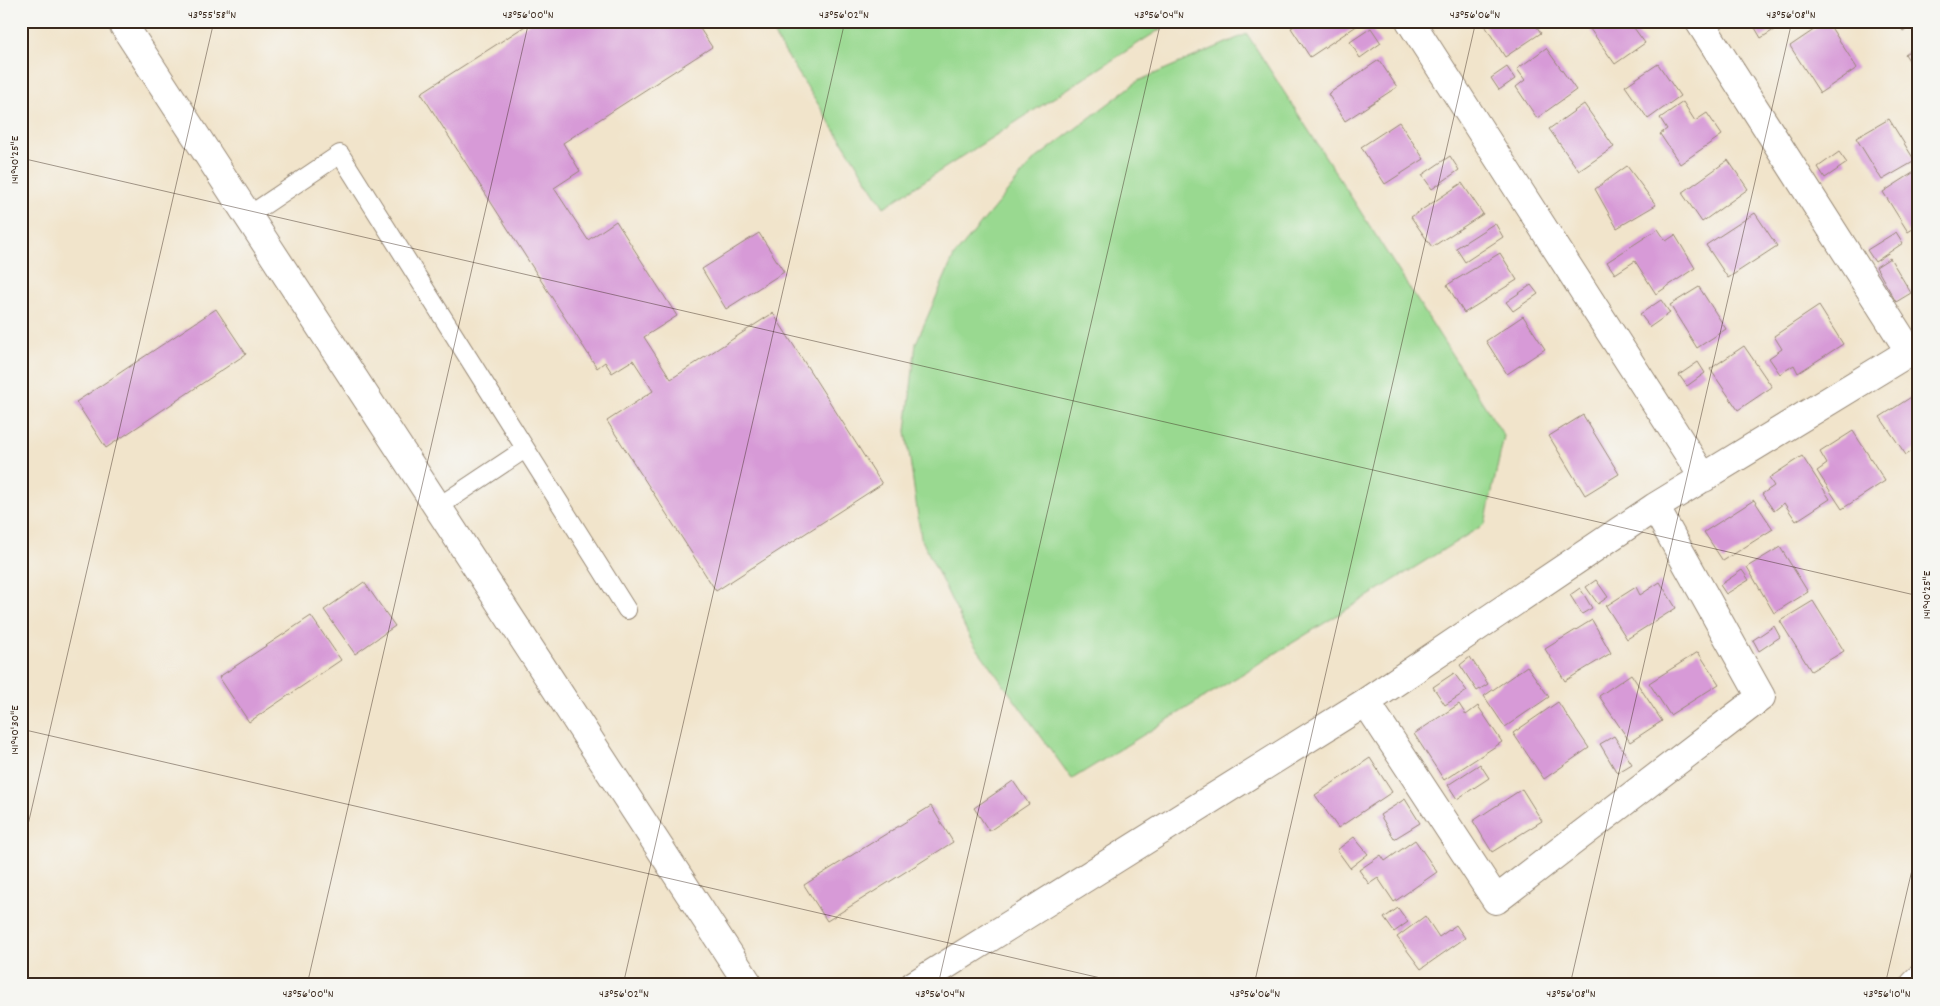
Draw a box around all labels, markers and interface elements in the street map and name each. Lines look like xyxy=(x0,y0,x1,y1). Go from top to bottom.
text: 43°55'58"N xyxy=(188,7,236,24)
text: 43°56'00"N xyxy=(502,7,554,24)
text: 43°56'02"N xyxy=(819,7,869,24)
text: 43°56'04"N xyxy=(1134,7,1184,24)
text: 43°56'06"N xyxy=(1450,7,1500,24)
text: 43°56'08"N xyxy=(1766,7,1816,24)
text: 141°40'25"E xyxy=(7,135,24,184)
text: 141°40'25"E xyxy=(1919,570,1936,619)
text: 141°40'30"E xyxy=(7,705,24,755)
text: 43°56'00"N xyxy=(282,986,334,1003)
text: 43°56'02"N xyxy=(599,986,649,1003)
text: 43°56'04"N xyxy=(915,986,965,1003)
text: 43°56'06"N xyxy=(1230,986,1280,1003)
text: 43°56'08"N xyxy=(1546,986,1596,1003)
text: 43°56'10"N xyxy=(1863,986,1911,1003)

